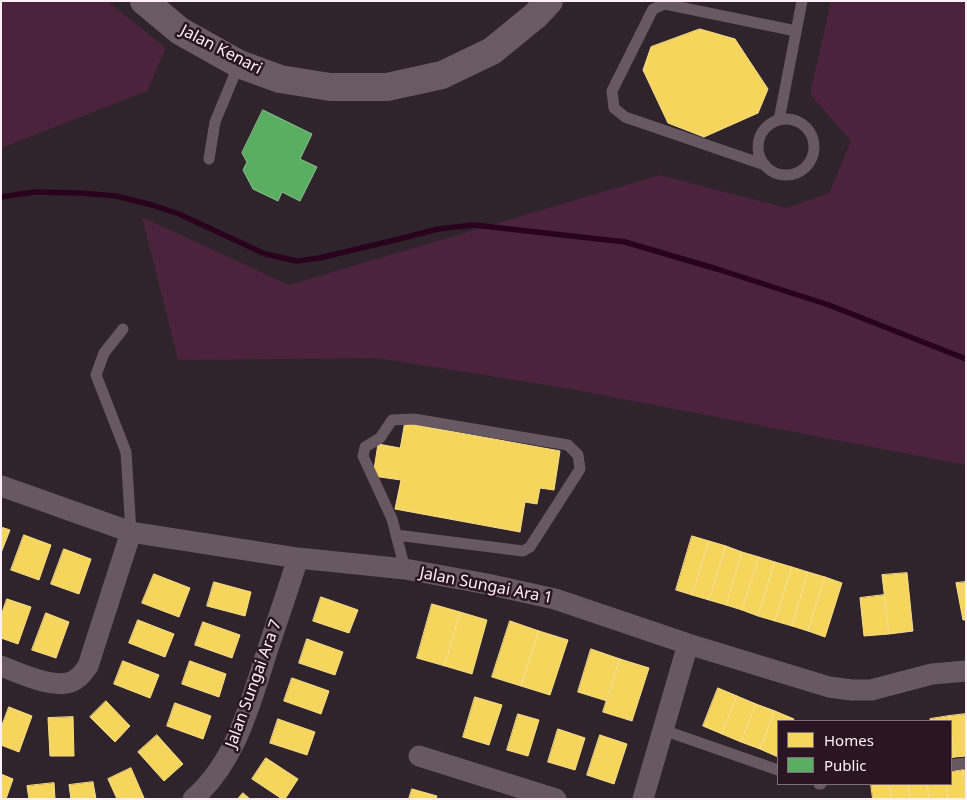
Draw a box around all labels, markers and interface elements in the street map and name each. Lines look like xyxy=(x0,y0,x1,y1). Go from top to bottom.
street label: Jalan Kenari xyxy=(177,21,265,79)
street label: Jalan Sungai Ara 1 xyxy=(418,564,554,608)
street label: Jalan Sungai Ara 7 xyxy=(222,617,286,751)
legend xyxy=(777,720,952,785)
text: Homes xyxy=(824,730,874,750)
text: Public xyxy=(824,755,867,775)

